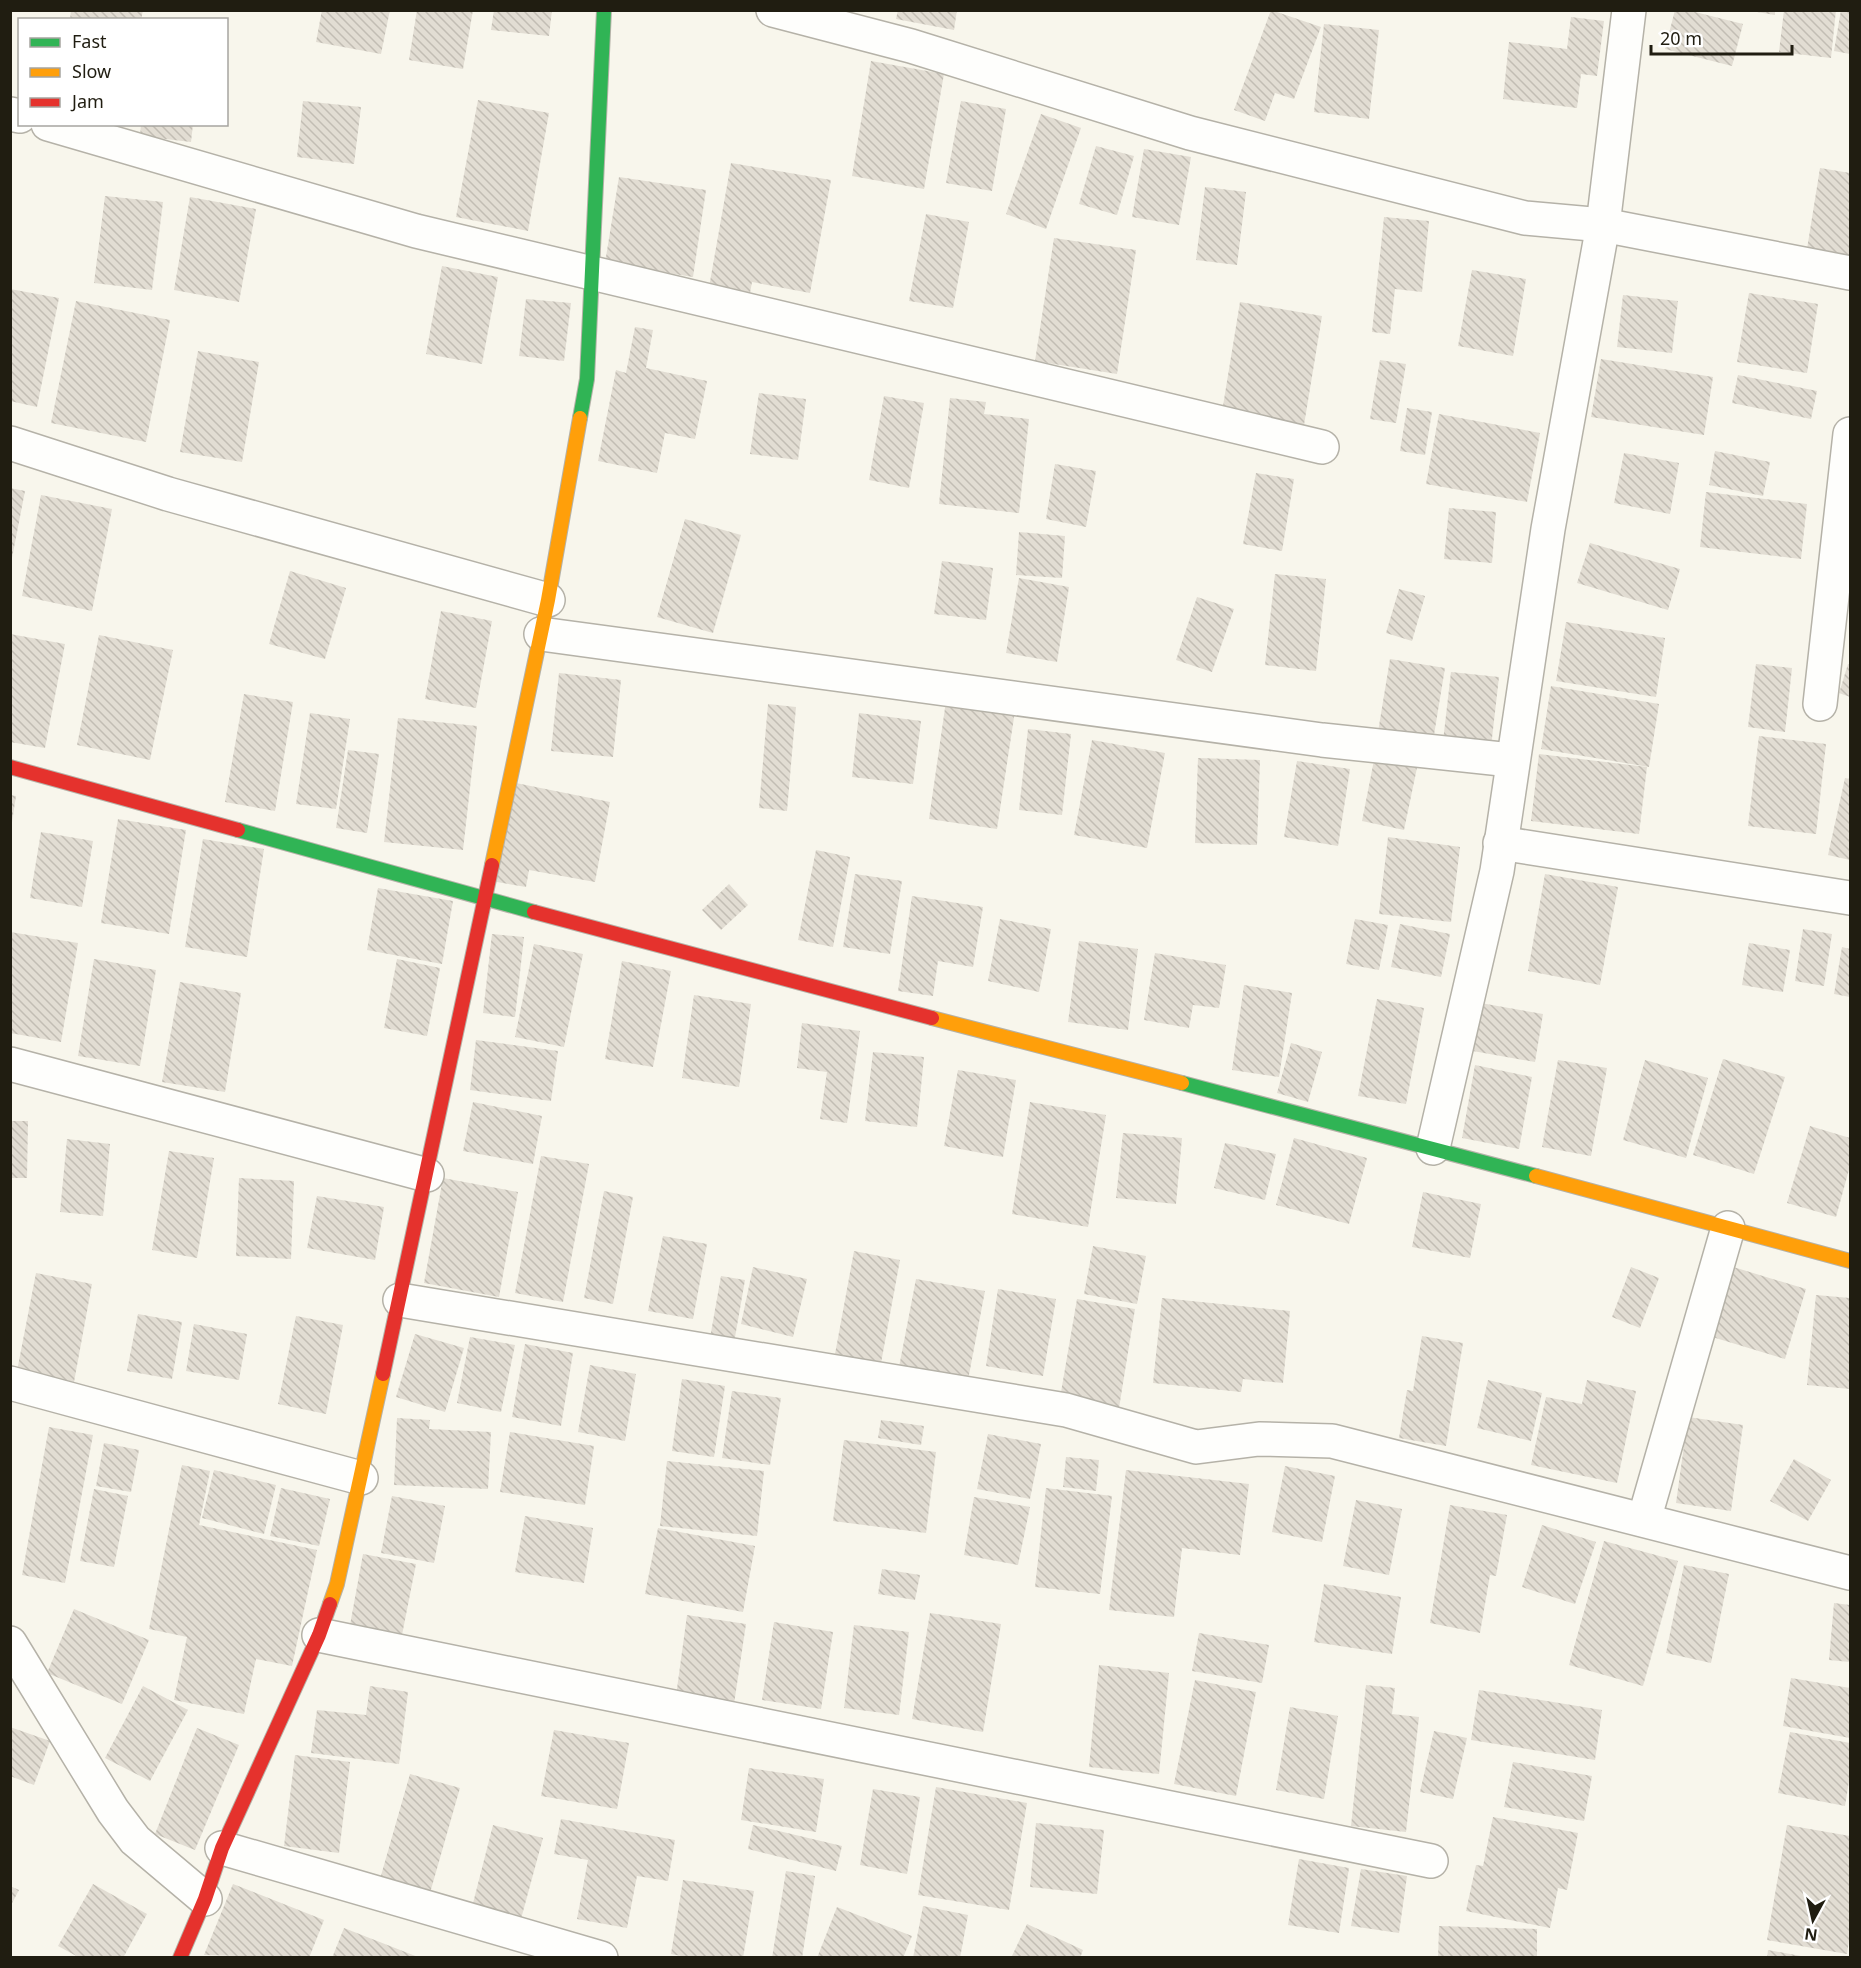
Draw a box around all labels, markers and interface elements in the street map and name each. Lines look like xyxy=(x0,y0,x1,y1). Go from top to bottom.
legend xyxy=(18,18,228,126)
scale bar xyxy=(1651,18,1792,56)
text: 20 m xyxy=(1660,26,1702,50)
text: Fast xyxy=(72,29,107,53)
text: Slow xyxy=(72,59,111,83)
text: Jam xyxy=(70,89,104,113)
north arrow xyxy=(1783,1890,1843,1950)
text: N xyxy=(1803,1923,1819,1947)

